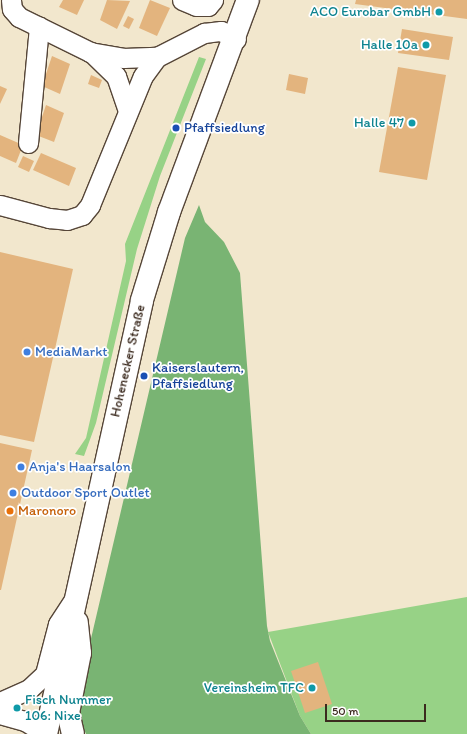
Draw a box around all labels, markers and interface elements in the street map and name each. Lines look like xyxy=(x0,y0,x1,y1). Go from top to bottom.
place label: ACO Eurobar GmbH xyxy=(310,4,431,20)
marker: ACO Eurobar GmbH xyxy=(434,7,444,17)
place label: Halle 10a xyxy=(361,37,418,53)
marker: Halle 10a xyxy=(421,40,431,50)
place label: Halle 47 xyxy=(354,115,404,131)
marker: Halle 47 xyxy=(407,118,417,128)
place label: Pfaffsiedlung xyxy=(184,120,265,136)
marker: Pfaffsiedlung xyxy=(171,123,181,133)
street label: Hohenecker Straße xyxy=(107,303,149,419)
place label: MediaMarkt xyxy=(35,344,108,360)
marker: MediaMarkt xyxy=(22,347,32,357)
place label: Kaiserslautern, Pfaffsiedlung xyxy=(152,360,244,392)
marker: Kaiserslautern, Pfaffsiedlung xyxy=(139,371,149,381)
place label: Anja's Haarsalon xyxy=(29,459,131,475)
marker: Anja's Haarsalon xyxy=(16,462,26,472)
place label: Outdoor Sport Outlet xyxy=(21,485,150,501)
marker: Outdoor Sport Outlet xyxy=(8,488,18,498)
place label: Maronoro xyxy=(18,503,76,519)
marker: Maronoro xyxy=(5,506,15,516)
place label: Vereinsheim TFC xyxy=(204,680,304,696)
marker: Vereinsheim TFC xyxy=(307,683,317,693)
place label: Fisch Nummer 106: Nixe xyxy=(25,692,111,724)
scale bar xyxy=(327,696,428,722)
marker: Fisch Nummer 106: Nixe xyxy=(12,703,22,713)
text: 50 m xyxy=(332,704,358,718)

